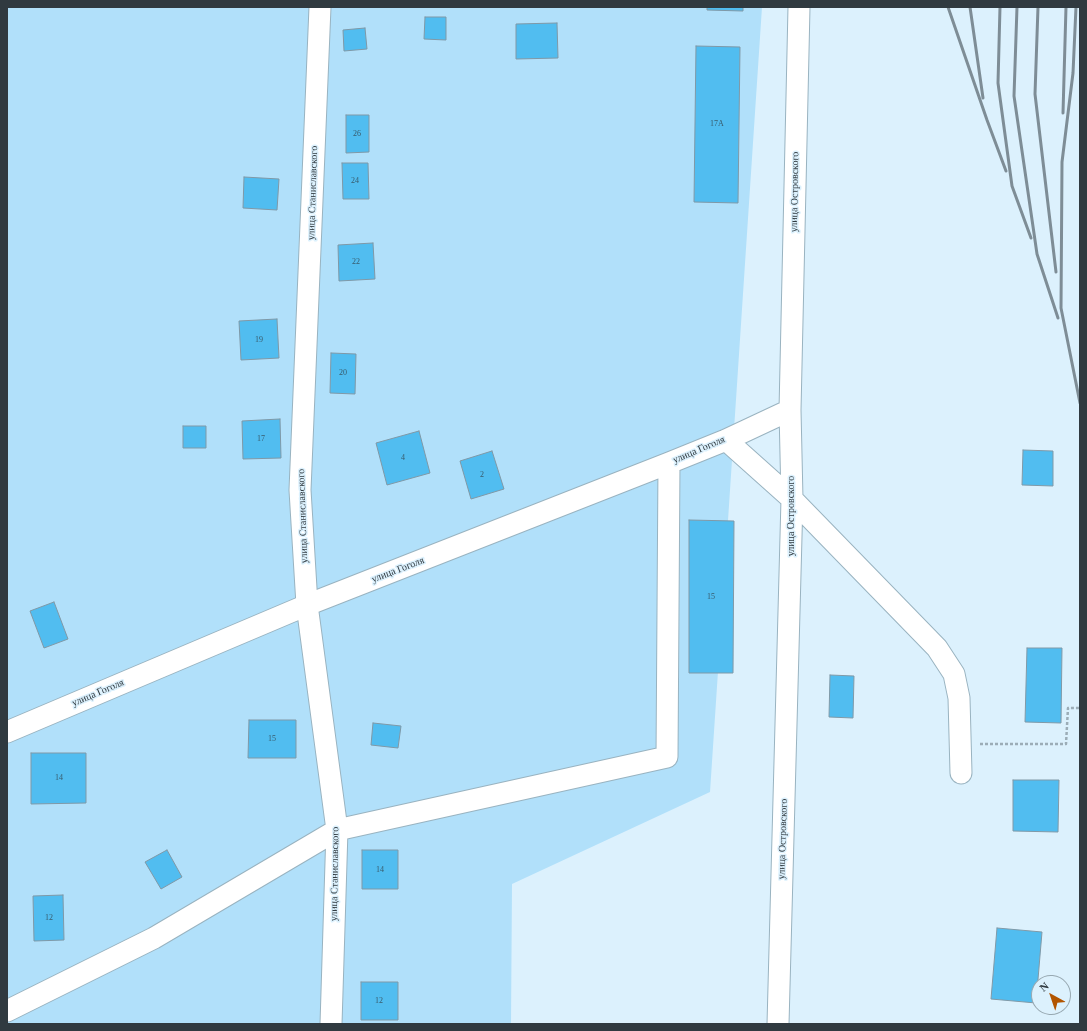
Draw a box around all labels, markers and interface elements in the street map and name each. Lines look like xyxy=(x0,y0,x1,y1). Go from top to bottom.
house number: 17А xyxy=(710,119,724,129)
house number: 26 xyxy=(353,129,361,139)
street label: улица Станиславского xyxy=(305,146,321,240)
street label: улица Островского xyxy=(788,152,802,232)
house number: 24 xyxy=(351,176,359,186)
house number: 22 xyxy=(352,257,360,267)
house number: 19 xyxy=(255,335,263,345)
house number: 20 xyxy=(339,368,347,378)
house number: 17 xyxy=(257,434,265,444)
street label: улица Гоголя xyxy=(671,434,727,466)
house number: 4 xyxy=(401,453,405,463)
street label: улица Станиславского xyxy=(295,469,311,563)
house number: 2 xyxy=(480,470,484,480)
street label: улица Островского xyxy=(785,476,797,556)
street label: улица Гоголя xyxy=(370,554,426,586)
house number: 15 xyxy=(707,592,715,602)
street label: улица Гоголя xyxy=(70,677,126,709)
house number: 15 xyxy=(268,734,276,744)
house number: 14 xyxy=(55,773,63,783)
street label: улица Островского xyxy=(776,798,790,880)
street label: улица Станиславского xyxy=(328,827,342,921)
house number: 14 xyxy=(376,865,384,875)
house number: 12 xyxy=(45,913,53,923)
north arrow xyxy=(1031,975,1071,1015)
text: N xyxy=(1037,979,1051,994)
house number: 12 xyxy=(375,996,383,1006)

